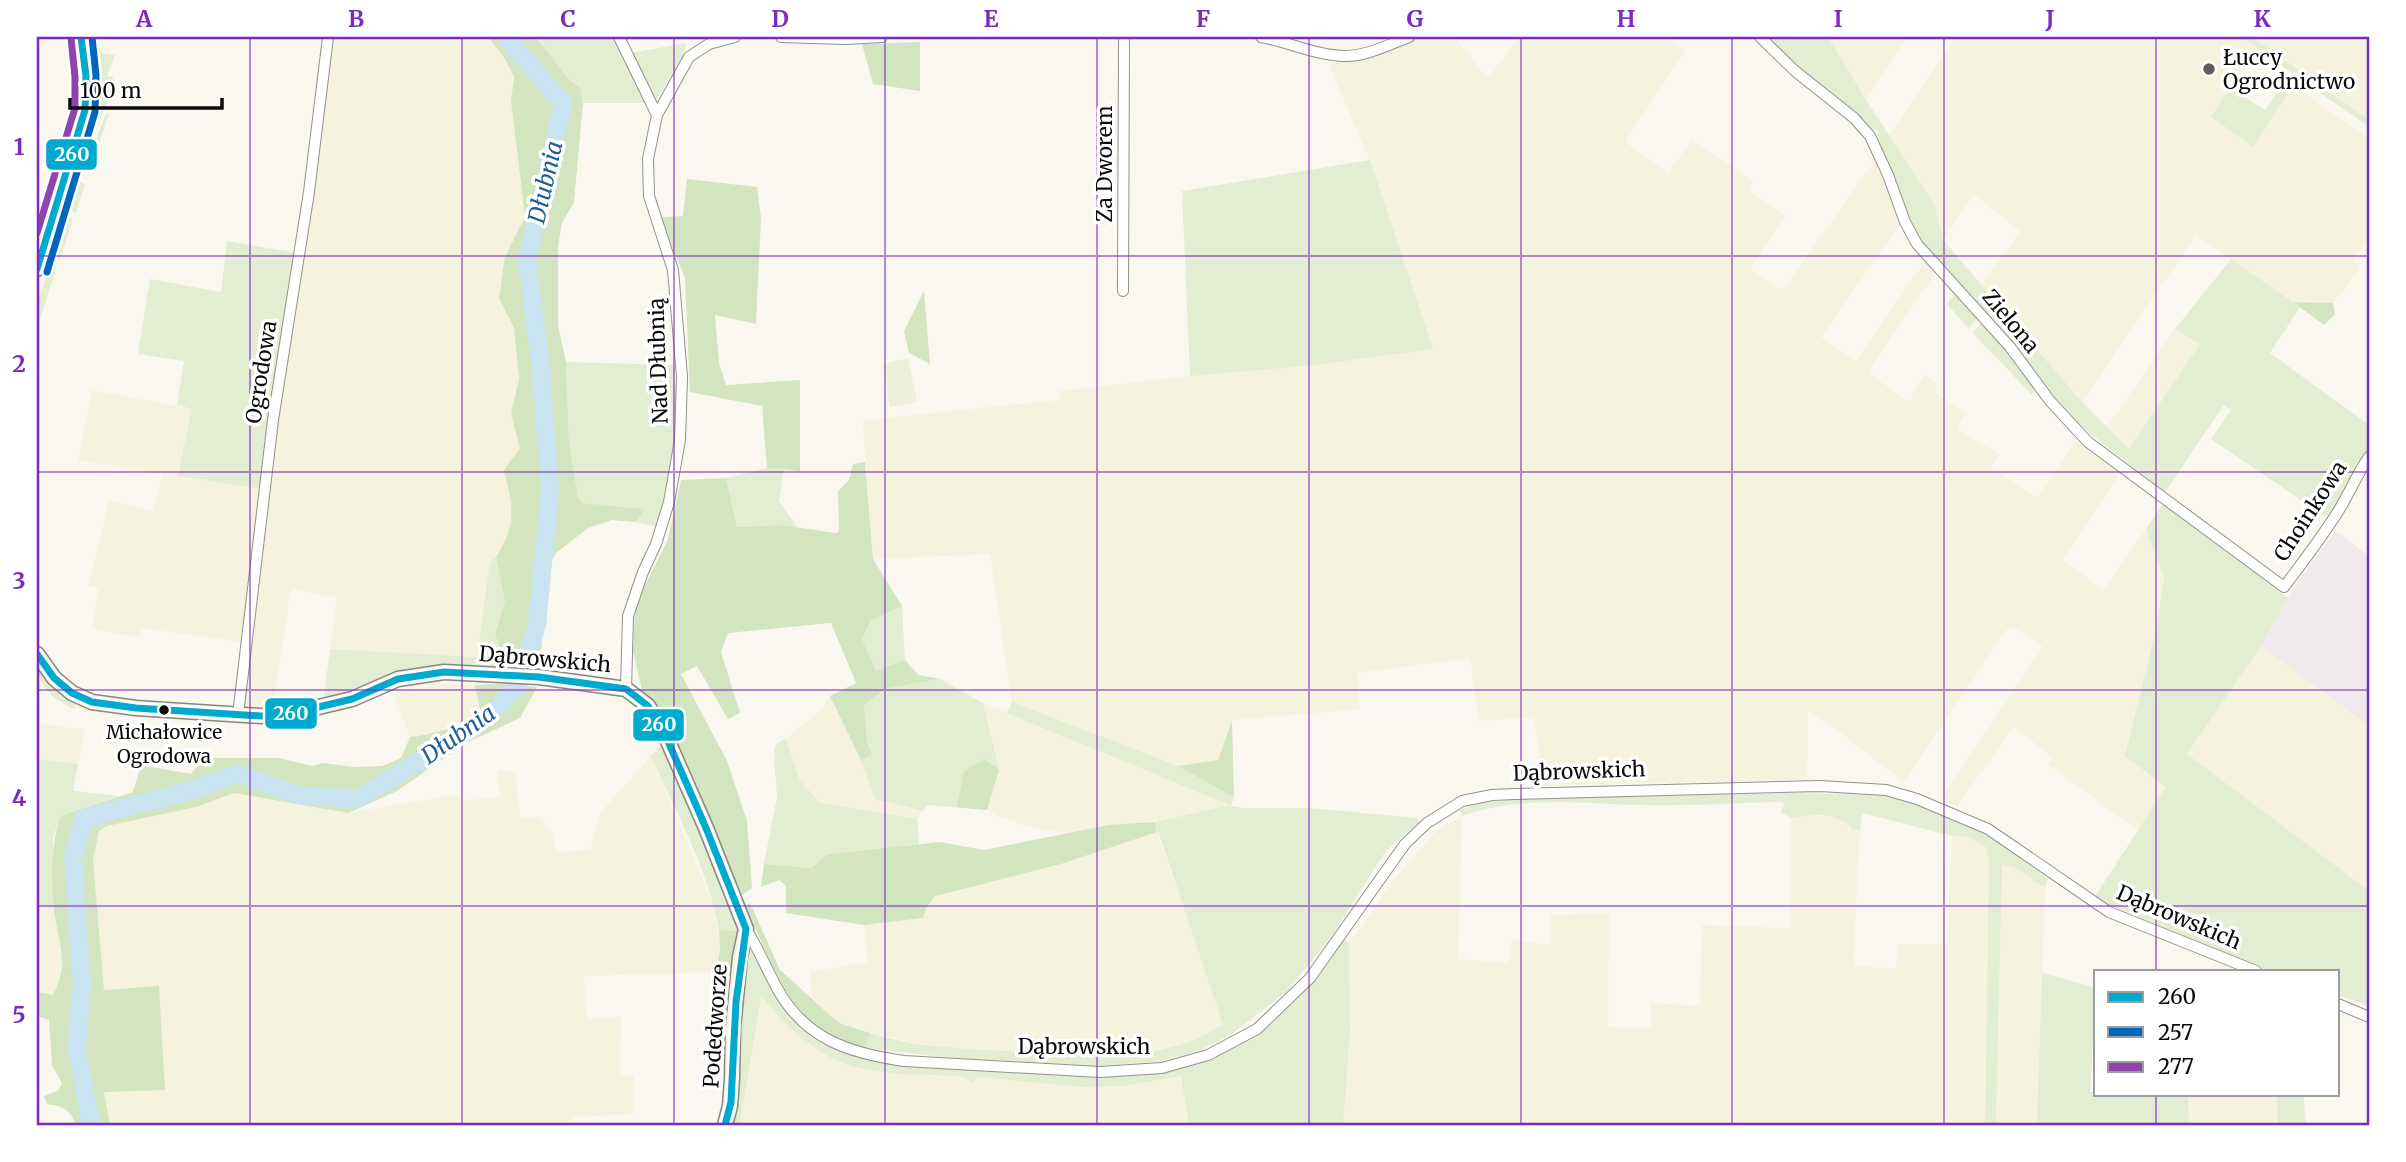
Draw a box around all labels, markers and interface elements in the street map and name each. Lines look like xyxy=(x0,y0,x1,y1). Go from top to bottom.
text: A xyxy=(135,4,153,33)
text: B xyxy=(348,4,364,33)
text: C xyxy=(560,4,576,33)
text: D xyxy=(771,4,789,33)
text: E xyxy=(983,4,999,33)
text: F xyxy=(1196,4,1210,33)
text: G xyxy=(1407,4,1424,33)
text: H xyxy=(1617,4,1636,33)
text: I xyxy=(1833,4,1843,33)
text: J xyxy=(2044,4,2055,33)
text: K xyxy=(2253,4,2271,33)
place label: Łuccy Ogrodnictwo xyxy=(2223,44,2355,95)
marker: Łuccy Ogrodnictwo xyxy=(2201,61,2217,77)
scale bar xyxy=(70,66,222,110)
text: 100 m xyxy=(80,77,142,104)
street label: Za Dworem xyxy=(1091,105,1118,223)
text: 1 xyxy=(14,132,25,161)
line badge: 260 xyxy=(45,138,98,171)
water label: Dłubnia xyxy=(521,138,569,227)
text: 260 xyxy=(54,142,90,166)
street label: Zielona xyxy=(1977,284,2045,358)
street label: Nad Dłubnią xyxy=(642,298,674,424)
street label: Ogrodowa xyxy=(240,319,282,425)
text: 2 xyxy=(12,349,26,378)
street label: Choinkowa xyxy=(2268,456,2352,566)
text: 3 xyxy=(12,566,26,595)
street label: Dąbrowskich xyxy=(478,640,612,678)
line badge: 260 xyxy=(264,697,318,730)
water label: Dłubnia xyxy=(415,698,501,771)
text: 260 xyxy=(273,701,309,725)
marker: Michałowice Ogrodowa xyxy=(157,703,171,717)
line badge: 260 xyxy=(632,708,685,742)
text: 260 xyxy=(641,712,677,736)
place label: Michałowice Ogrodowa xyxy=(106,720,222,768)
street label: Dąbrowskich xyxy=(1512,755,1646,787)
text: 4 xyxy=(12,783,27,812)
street label: Dąbrowskich xyxy=(2113,879,2245,955)
street label: Podedworze xyxy=(697,963,733,1089)
legend xyxy=(2094,970,2340,1096)
text: 260 xyxy=(2158,983,2196,1010)
text: 5 xyxy=(12,1000,26,1029)
text: 257 xyxy=(2158,1019,2193,1046)
street label: Dąbrowskich xyxy=(1018,1033,1150,1060)
text: 277 xyxy=(2158,1053,2194,1080)

